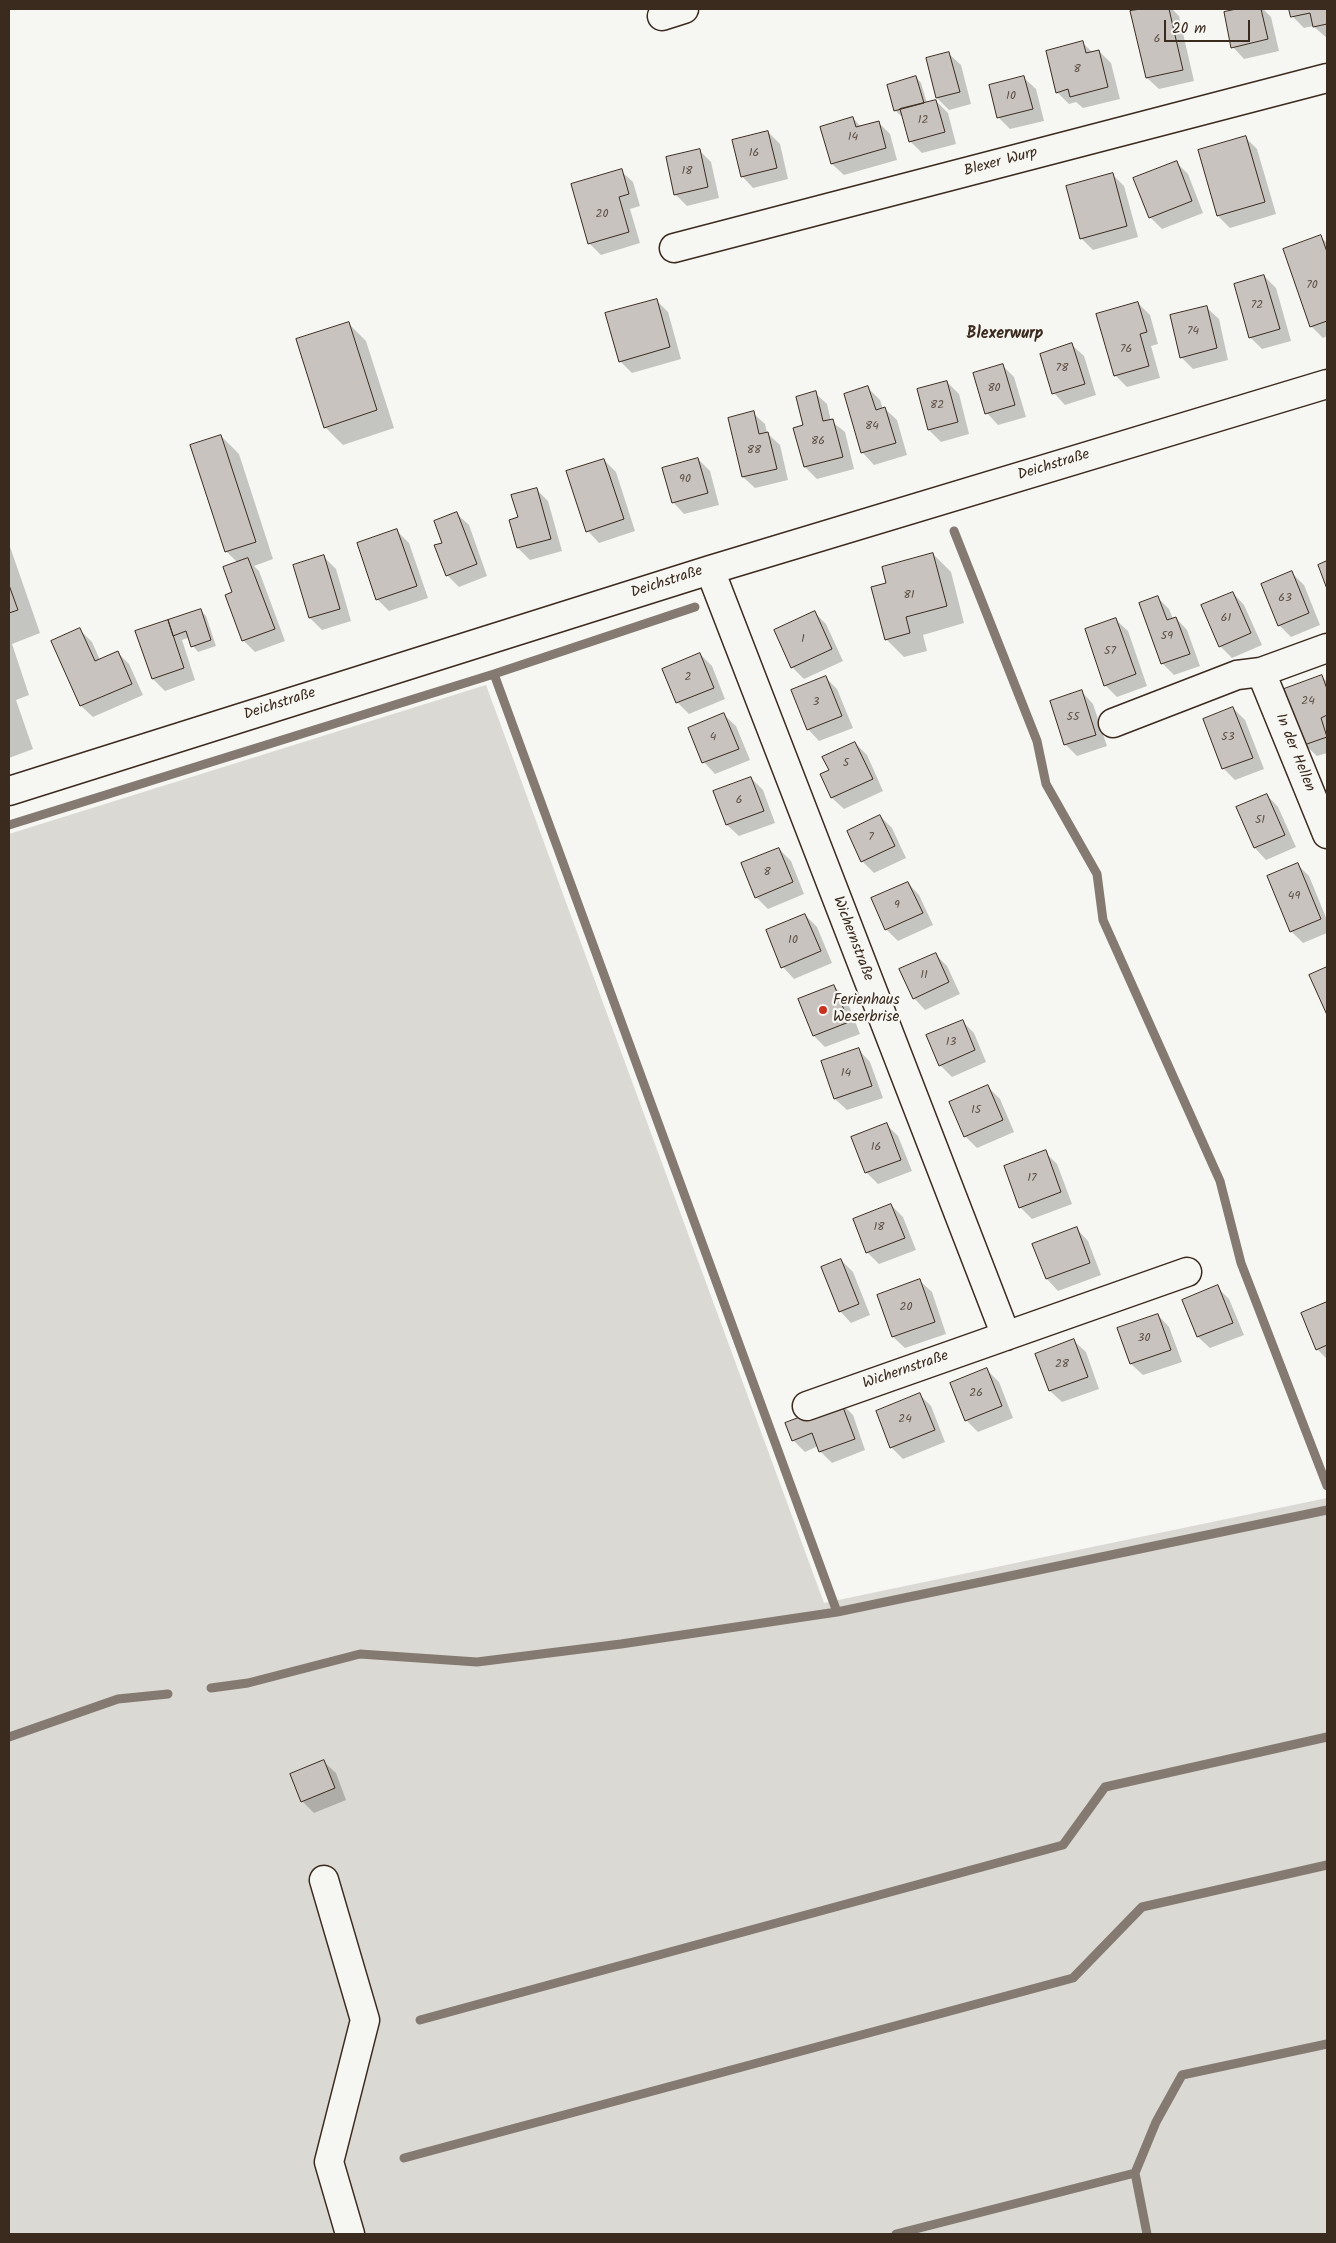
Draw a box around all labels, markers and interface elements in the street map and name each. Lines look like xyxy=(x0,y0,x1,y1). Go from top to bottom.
scale bar xyxy=(1166,10,1252,42)
text: 20 m xyxy=(1172,17,1206,41)
house number: 6 xyxy=(1154,33,1160,47)
house number: 8 xyxy=(1073,63,1081,77)
house number: 10 xyxy=(1006,90,1016,104)
house number: 12 xyxy=(918,114,928,128)
house number: 14 xyxy=(848,131,858,145)
street label: Blexer Wurp xyxy=(962,145,1040,181)
house number: 16 xyxy=(749,147,759,161)
house number: 18 xyxy=(682,165,692,179)
house number: 20 xyxy=(596,208,608,222)
house number: 70 xyxy=(1306,279,1318,293)
house number: 72 xyxy=(1251,299,1263,313)
district label: Blexerwurp xyxy=(967,325,1043,345)
house number: 74 xyxy=(1187,325,1199,339)
house number: 76 xyxy=(1120,343,1132,357)
house number: 78 xyxy=(1056,362,1068,376)
house number: 80 xyxy=(987,382,1001,396)
house number: 82 xyxy=(930,399,944,413)
house number: 84 xyxy=(865,420,879,434)
house number: 86 xyxy=(811,435,825,449)
house number: 88 xyxy=(747,444,761,458)
street label: Deichstraße xyxy=(1016,447,1092,485)
house number: 90 xyxy=(679,473,691,487)
street label: Deichstraße xyxy=(629,563,705,603)
house number: 81 xyxy=(904,589,914,603)
house number: 63 xyxy=(1278,592,1292,606)
house number: 61 xyxy=(1221,612,1231,626)
house number: 59 xyxy=(1161,630,1173,644)
house number: 1 xyxy=(801,633,805,647)
house number: 57 xyxy=(1104,645,1116,659)
house number: 2 xyxy=(685,671,691,685)
street label: Deichstraße xyxy=(242,685,318,725)
house number: 24 xyxy=(1301,695,1315,709)
house number: 3 xyxy=(813,696,819,710)
house number: 55 xyxy=(1067,711,1079,725)
street label: In der Hellen xyxy=(1270,711,1318,795)
house number: 4 xyxy=(710,731,716,745)
house number: 53 xyxy=(1221,731,1235,745)
house number: 5 xyxy=(843,757,849,771)
house number: 6 xyxy=(736,794,742,808)
house number: 51 xyxy=(1255,814,1265,828)
house number: 7 xyxy=(868,831,874,845)
house number: 8 xyxy=(763,866,771,880)
house number: 49 xyxy=(1288,890,1300,904)
street label: Wichernstraße xyxy=(828,894,876,984)
house number: 9 xyxy=(894,899,900,913)
house number: 10 xyxy=(788,934,798,948)
house number: 11 xyxy=(920,969,928,983)
place label: Ferienhaus Weserbrise xyxy=(833,992,900,1027)
marker: Ferienhaus Weserbrise xyxy=(817,1004,829,1016)
house number: 13 xyxy=(946,1036,956,1050)
house number: 14 xyxy=(841,1067,851,1081)
house number: 15 xyxy=(971,1104,981,1118)
house number: 16 xyxy=(871,1141,881,1155)
house number: 17 xyxy=(1027,1172,1037,1186)
house number: 18 xyxy=(874,1221,884,1235)
house number: 20 xyxy=(900,1301,912,1315)
house number: 30 xyxy=(1138,1332,1150,1346)
street label: Wichernstraße xyxy=(861,1348,951,1394)
house number: 28 xyxy=(1055,1358,1069,1372)
house number: 26 xyxy=(969,1387,983,1401)
house number: 24 xyxy=(898,1413,912,1427)

